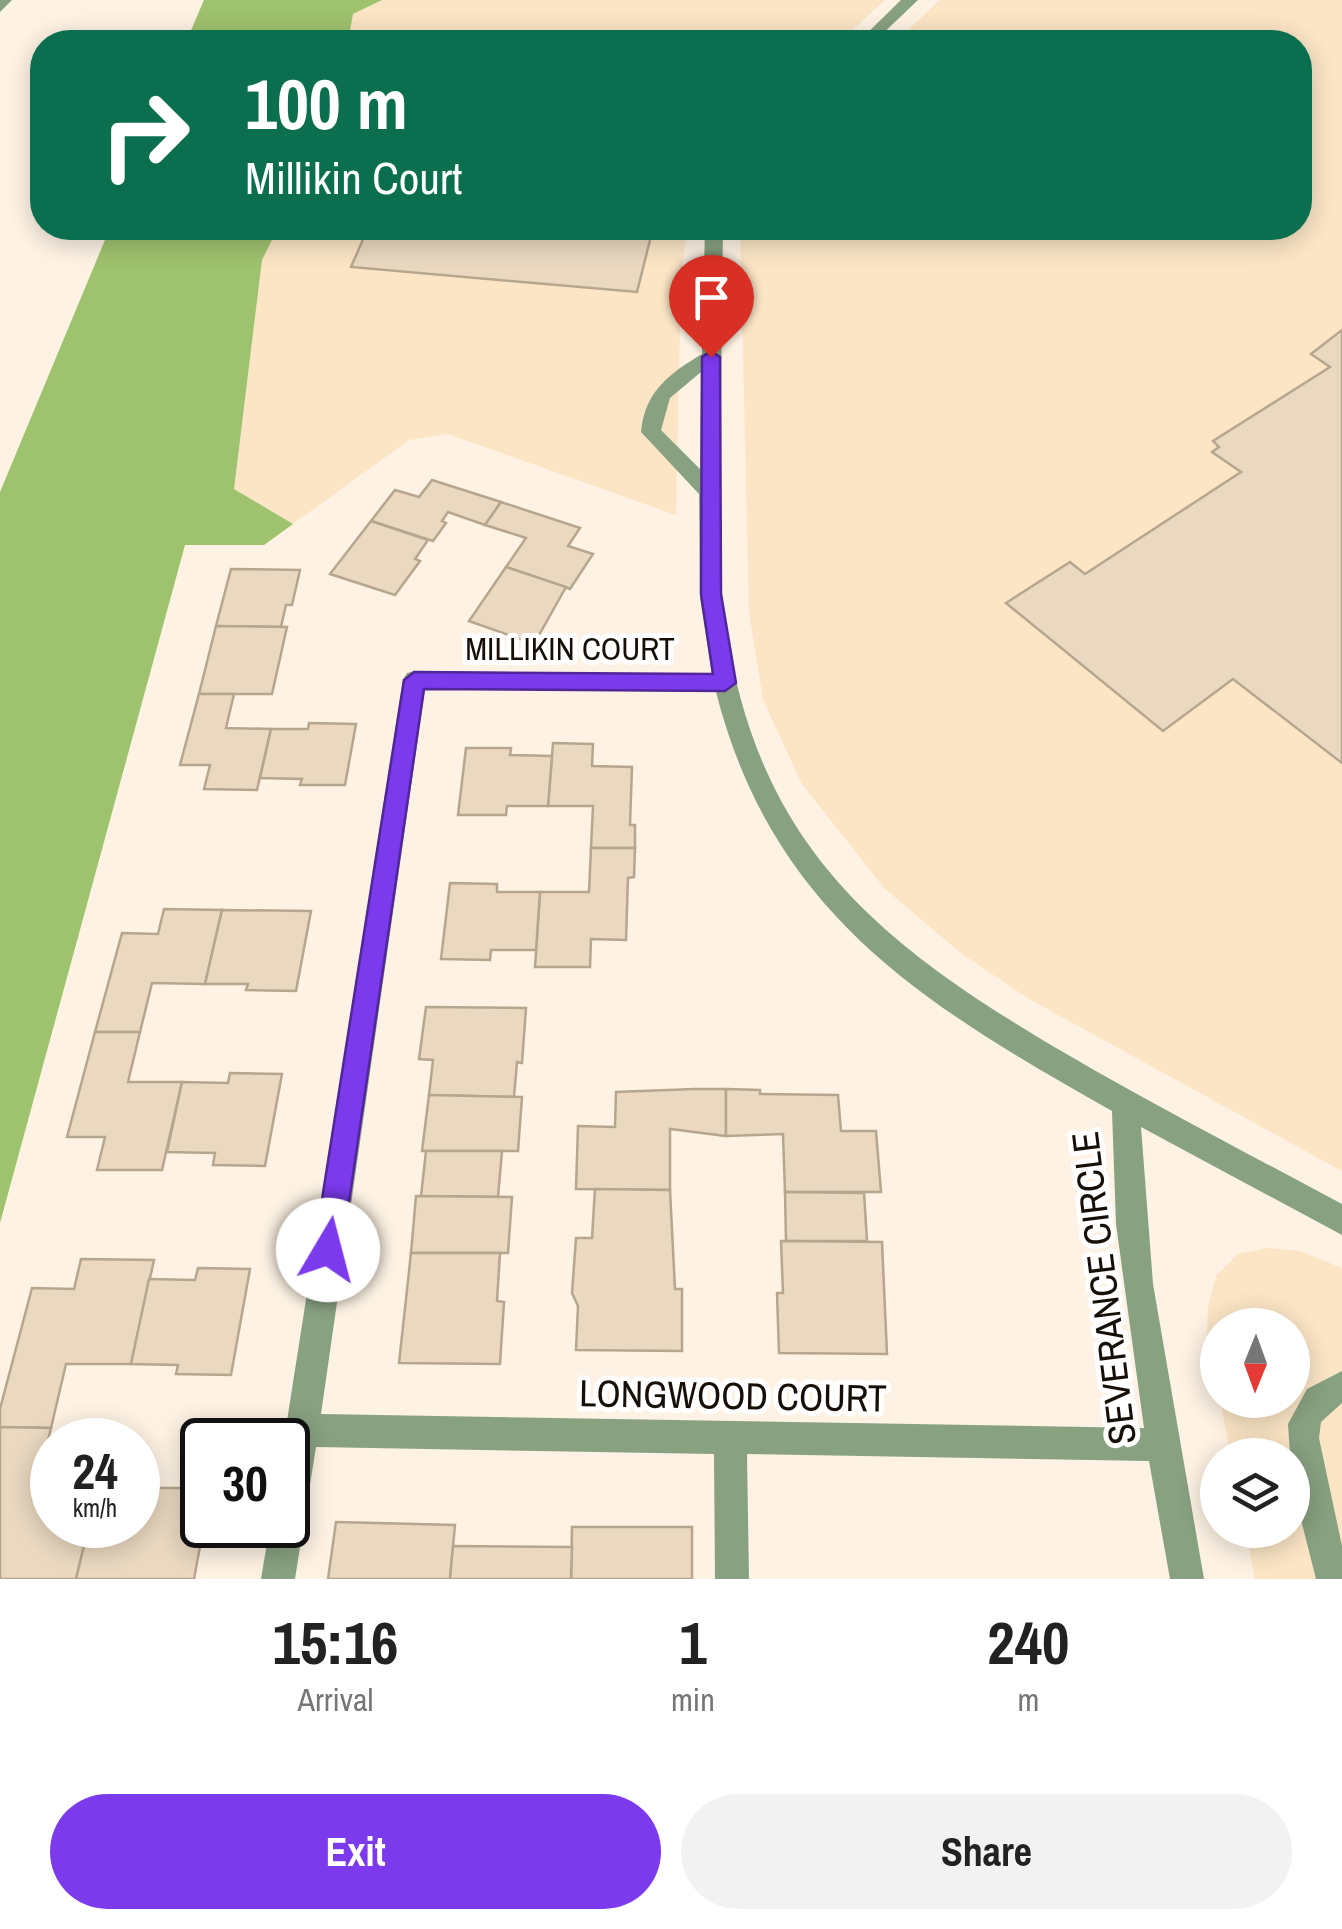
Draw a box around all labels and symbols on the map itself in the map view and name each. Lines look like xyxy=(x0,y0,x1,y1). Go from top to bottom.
pin xyxy=(669,255,754,358)
street label: MILLIKIN COURT xyxy=(465,627,675,670)
street label: SEVERANCE CIRCLE xyxy=(1059,1129,1148,1448)
position arrow xyxy=(276,1198,380,1302)
north arrow xyxy=(1200,1308,1310,1418)
street label: LONGWOOD COURT xyxy=(579,1367,887,1424)
speed limit sign: 30 xyxy=(180,1418,310,1548)

